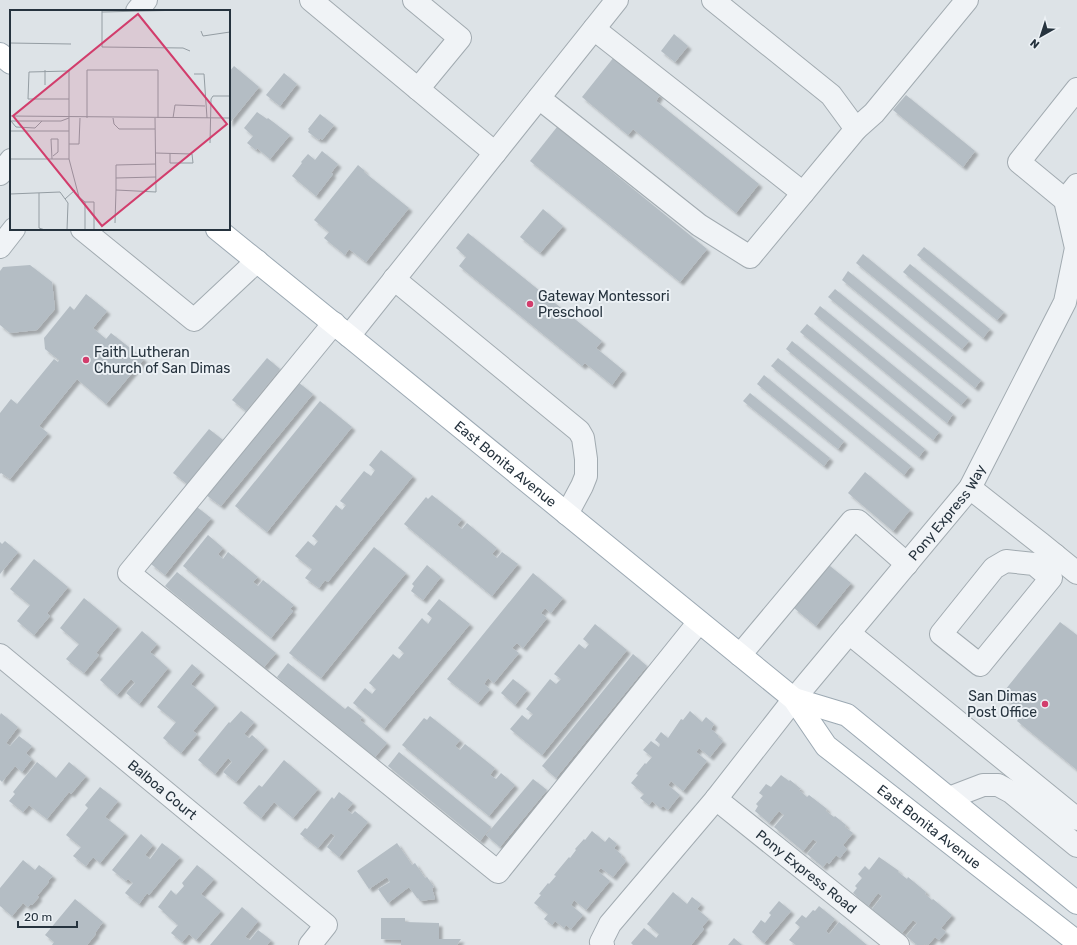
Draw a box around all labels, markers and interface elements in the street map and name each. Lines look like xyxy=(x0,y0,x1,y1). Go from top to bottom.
inset map xyxy=(10,10,230,230)
north arrow xyxy=(1021,16,1061,56)
text: N xyxy=(1028,36,1042,51)
place label: Gateway Montessori Preschool xyxy=(538,288,670,321)
marker: Gateway Montessori Preschool xyxy=(525,299,535,309)
place label: Faith Lutheran Church of San Dimas xyxy=(94,344,230,377)
marker: Faith Lutheran Church of San Dimas xyxy=(81,355,91,365)
street label: East Bonita Avenue xyxy=(451,417,560,511)
street label: Pony Express Way xyxy=(905,462,990,564)
place label: San Dimas Post Office xyxy=(967,688,1037,721)
marker: San Dimas Post Office xyxy=(1040,699,1050,709)
street label: Balboa Court xyxy=(124,756,201,824)
street label: East Bonita Avenue xyxy=(874,781,984,873)
street label: Pony Express Road xyxy=(752,826,860,918)
scale bar xyxy=(18,903,77,929)
text: 20 m xyxy=(24,910,52,924)

